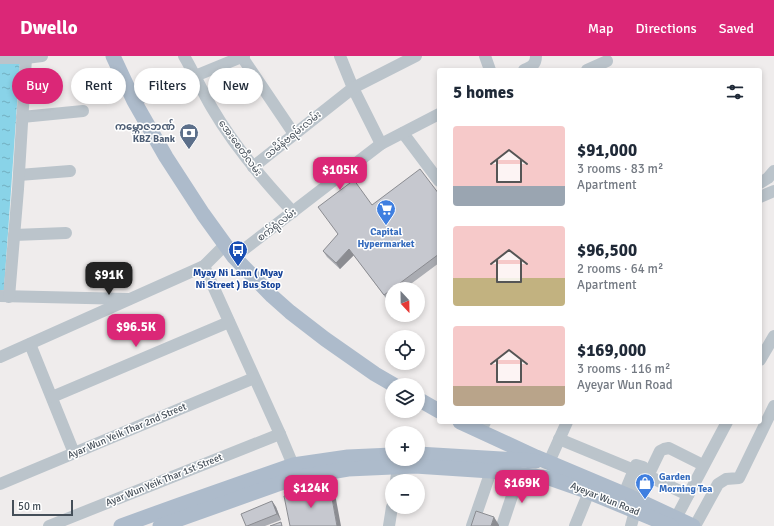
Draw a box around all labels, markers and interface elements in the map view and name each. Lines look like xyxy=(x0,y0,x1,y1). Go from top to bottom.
text: Dwello xyxy=(20,16,78,40)
text: Map xyxy=(588,20,614,37)
text: Directions xyxy=(636,20,697,37)
text: Saved xyxy=(719,20,754,37)
chip: Buy xyxy=(12,68,63,104)
chip: Rent xyxy=(71,68,126,104)
chip: Filters xyxy=(134,68,200,104)
chip: New xyxy=(208,68,263,104)
icon: filters xyxy=(724,81,746,103)
text: 5 homes xyxy=(453,82,514,103)
street label: သမိန်ဗရမ်းလမ်း xyxy=(261,107,325,163)
street label: အေးစေတီလမ်း xyxy=(216,117,266,178)
place label: ကမ္ဘောဇဘဏ် KBZ Bank xyxy=(115,119,176,145)
bank icon: ကမ္ဘောဇဘဏ် KBZ Bank xyxy=(178,122,200,150)
text: $91,000 xyxy=(577,140,637,161)
icon: home xyxy=(485,142,533,190)
pin: $105K xyxy=(312,157,368,191)
text: 3 rooms · 83 m² xyxy=(577,161,663,177)
text: $105K xyxy=(322,162,358,178)
text: Apartment xyxy=(577,177,637,193)
supermarket icon: Capital Hypermarket xyxy=(375,198,397,226)
street label: စက်ရုံလမ်း xyxy=(254,204,300,246)
place label: Capital Hypermarket xyxy=(357,226,415,250)
bus stop icon: Myay Ni Lann ( Myay Ni Street ) Bus Stop xyxy=(227,239,249,267)
text: $96,500 xyxy=(577,240,637,261)
icon: home xyxy=(485,242,533,290)
text: 2 rooms · 64 m² xyxy=(577,261,663,277)
pin: $91K xyxy=(85,262,133,296)
text: $91K xyxy=(94,267,124,283)
place label: Myay Ni Lann ( Myay Ni Street ) Bus Stop xyxy=(193,267,283,291)
text: Apartment xyxy=(577,277,637,293)
north arrow xyxy=(385,282,425,322)
map controls xyxy=(385,282,425,514)
pin: $96.5K xyxy=(103,314,169,348)
text: $96.5K xyxy=(116,319,156,335)
button: locate xyxy=(385,330,425,370)
text: $169,000 xyxy=(577,340,646,361)
icon: home xyxy=(485,342,533,390)
text: 3 rooms · 116 m² xyxy=(577,361,670,377)
text: Ayeyar Wun Road xyxy=(577,377,673,393)
button: layers xyxy=(385,378,425,418)
street label: Ayar Wun Yeik Thar 2nd Street xyxy=(66,400,189,462)
button: + xyxy=(385,426,425,466)
street label: Ayar Wun Yeik Thar 1st Street xyxy=(104,451,225,509)
pin: $169K xyxy=(494,470,550,504)
place label: Garden Morning Tea xyxy=(659,471,712,495)
shop icon: Garden Morning Tea xyxy=(634,472,656,500)
button: − xyxy=(385,474,425,514)
pin: $124K xyxy=(283,475,339,509)
text: $169K xyxy=(504,475,540,491)
text: $124K xyxy=(293,480,329,496)
street label: Ayeyar Wun Road xyxy=(569,480,641,518)
scale bar xyxy=(12,498,73,517)
text: 50 m xyxy=(18,500,41,513)

